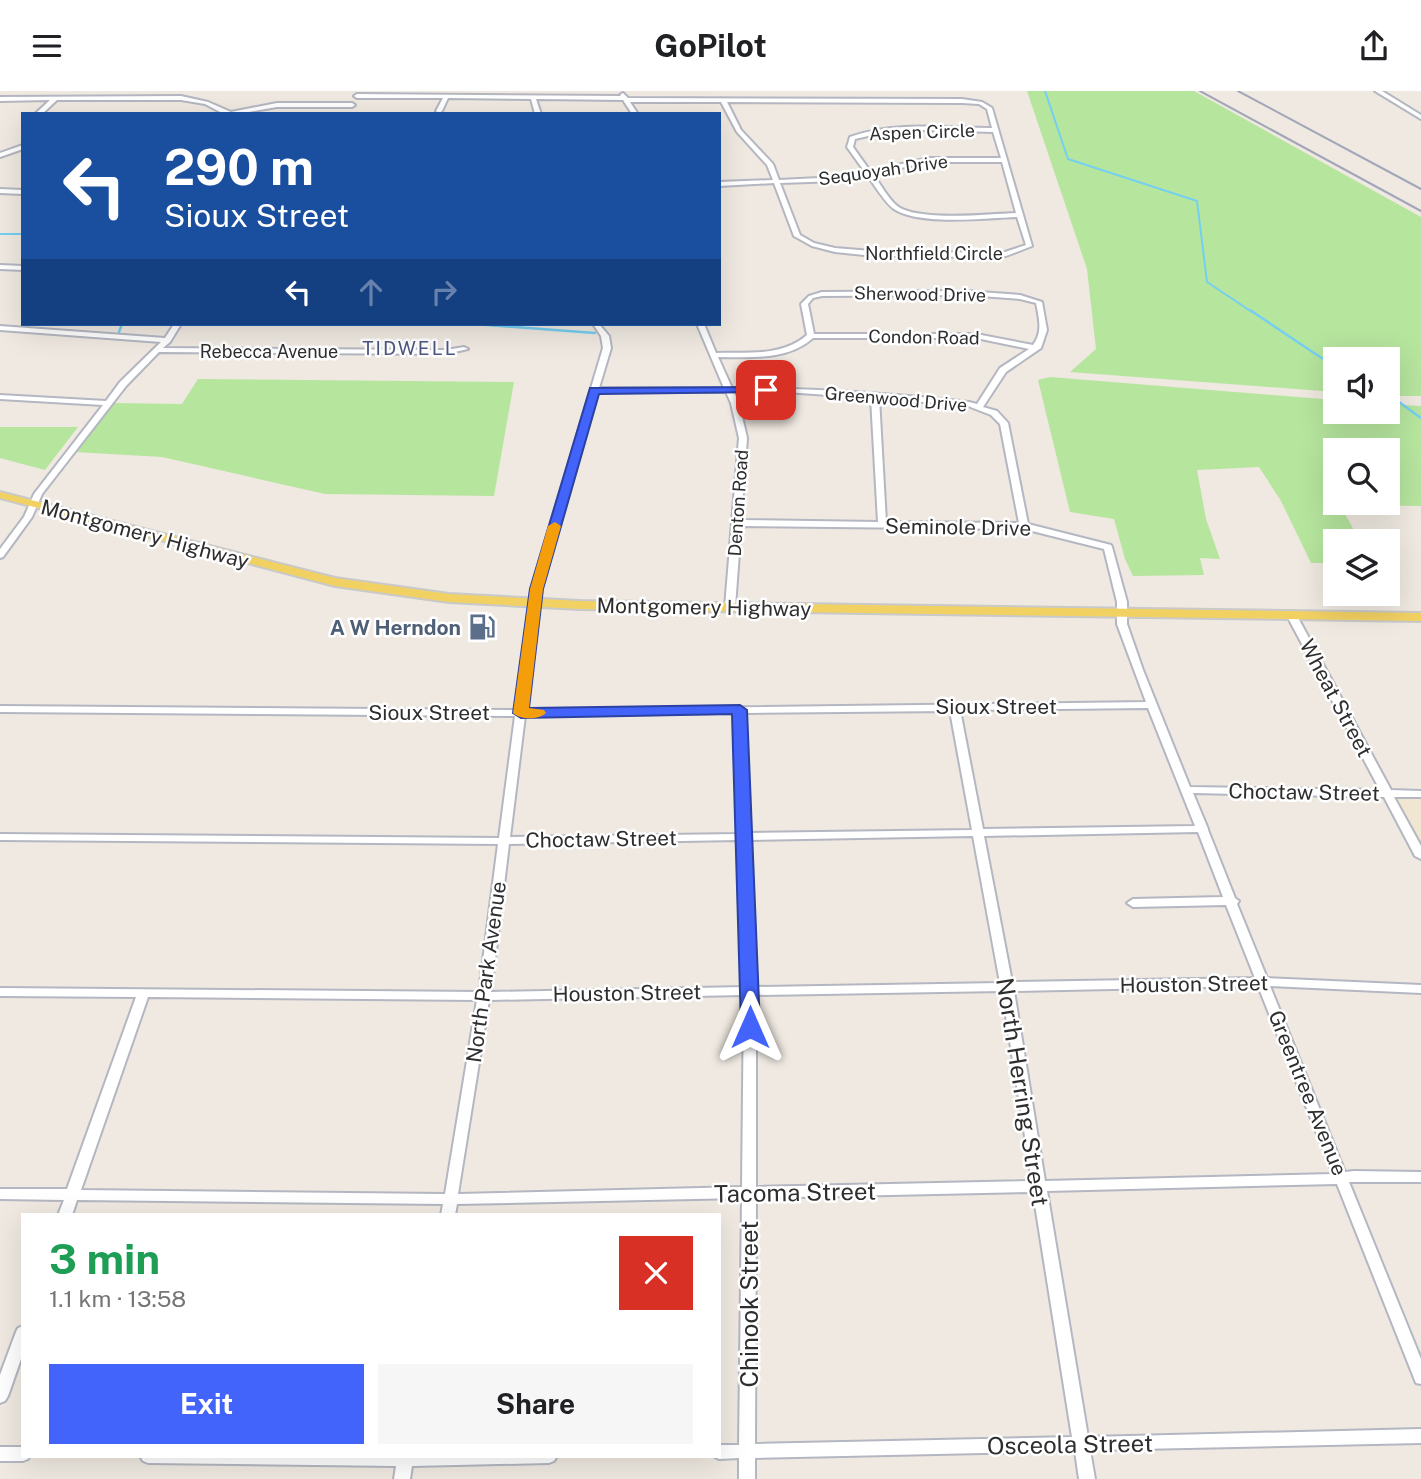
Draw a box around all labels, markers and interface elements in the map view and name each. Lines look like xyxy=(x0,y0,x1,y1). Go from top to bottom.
icon: menu xyxy=(28,27,66,65)
text: GoPilot xyxy=(654,27,767,64)
icon: share xyxy=(1355,27,1393,65)
street label: Aspen Circle xyxy=(869,120,975,144)
text: 290 m xyxy=(164,138,314,196)
icon: left xyxy=(49,140,140,231)
street label: Sequoyah Drive xyxy=(817,151,949,189)
text: Sioux Street xyxy=(164,197,349,234)
street label: Northfield Circle xyxy=(865,243,1003,264)
icon: left xyxy=(279,273,317,311)
icon: ahead xyxy=(352,273,390,311)
icon: right xyxy=(425,273,463,311)
street label: Sherwood Drive xyxy=(854,282,986,306)
street label: Condon Road xyxy=(868,326,980,348)
district label: TIDWELL xyxy=(362,337,458,359)
street label: Rebecca Avenue xyxy=(200,341,338,362)
map controls xyxy=(1323,347,1400,606)
button: sound xyxy=(1323,347,1400,424)
pin xyxy=(736,360,796,420)
icon: arrive xyxy=(747,371,785,409)
street label: Greenwood Drive xyxy=(824,382,968,416)
button: search xyxy=(1323,438,1400,515)
street label: Denton Road xyxy=(724,449,752,557)
street label: Montgomery Highway xyxy=(38,494,252,574)
street label: Seminole Drive xyxy=(885,513,1031,541)
button: layers xyxy=(1323,529,1400,606)
street label: Montgomery Highway xyxy=(597,593,811,621)
fuel station icon: A W Herndon xyxy=(467,612,497,642)
place label: A W Herndon xyxy=(330,615,461,640)
street label: Wheat Street xyxy=(1295,635,1377,761)
street label: Sioux Street xyxy=(935,694,1057,719)
street label: Sioux Street xyxy=(368,700,490,725)
street label: Choctaw Street xyxy=(1228,778,1380,806)
street label: Choctaw Street xyxy=(525,825,677,853)
street label: North Park Avenue xyxy=(461,880,511,1064)
street label: Houston Street xyxy=(1119,970,1269,998)
street label: North Herring Street xyxy=(991,976,1055,1208)
street label: Houston Street xyxy=(552,979,702,1007)
position arrow xyxy=(713,990,787,1064)
street label: Greentree Avenue xyxy=(1263,1007,1353,1179)
street label: Tacoma Street xyxy=(713,1177,877,1207)
street label: Chinook Street xyxy=(735,1221,763,1387)
text: 3 min xyxy=(49,1234,160,1283)
button: close xyxy=(619,1236,693,1310)
text: 1.1 km · 13:58 xyxy=(49,1285,186,1312)
button: Exit xyxy=(49,1364,364,1444)
button: Share xyxy=(378,1364,693,1444)
street label: Osceola Street xyxy=(987,1429,1153,1459)

